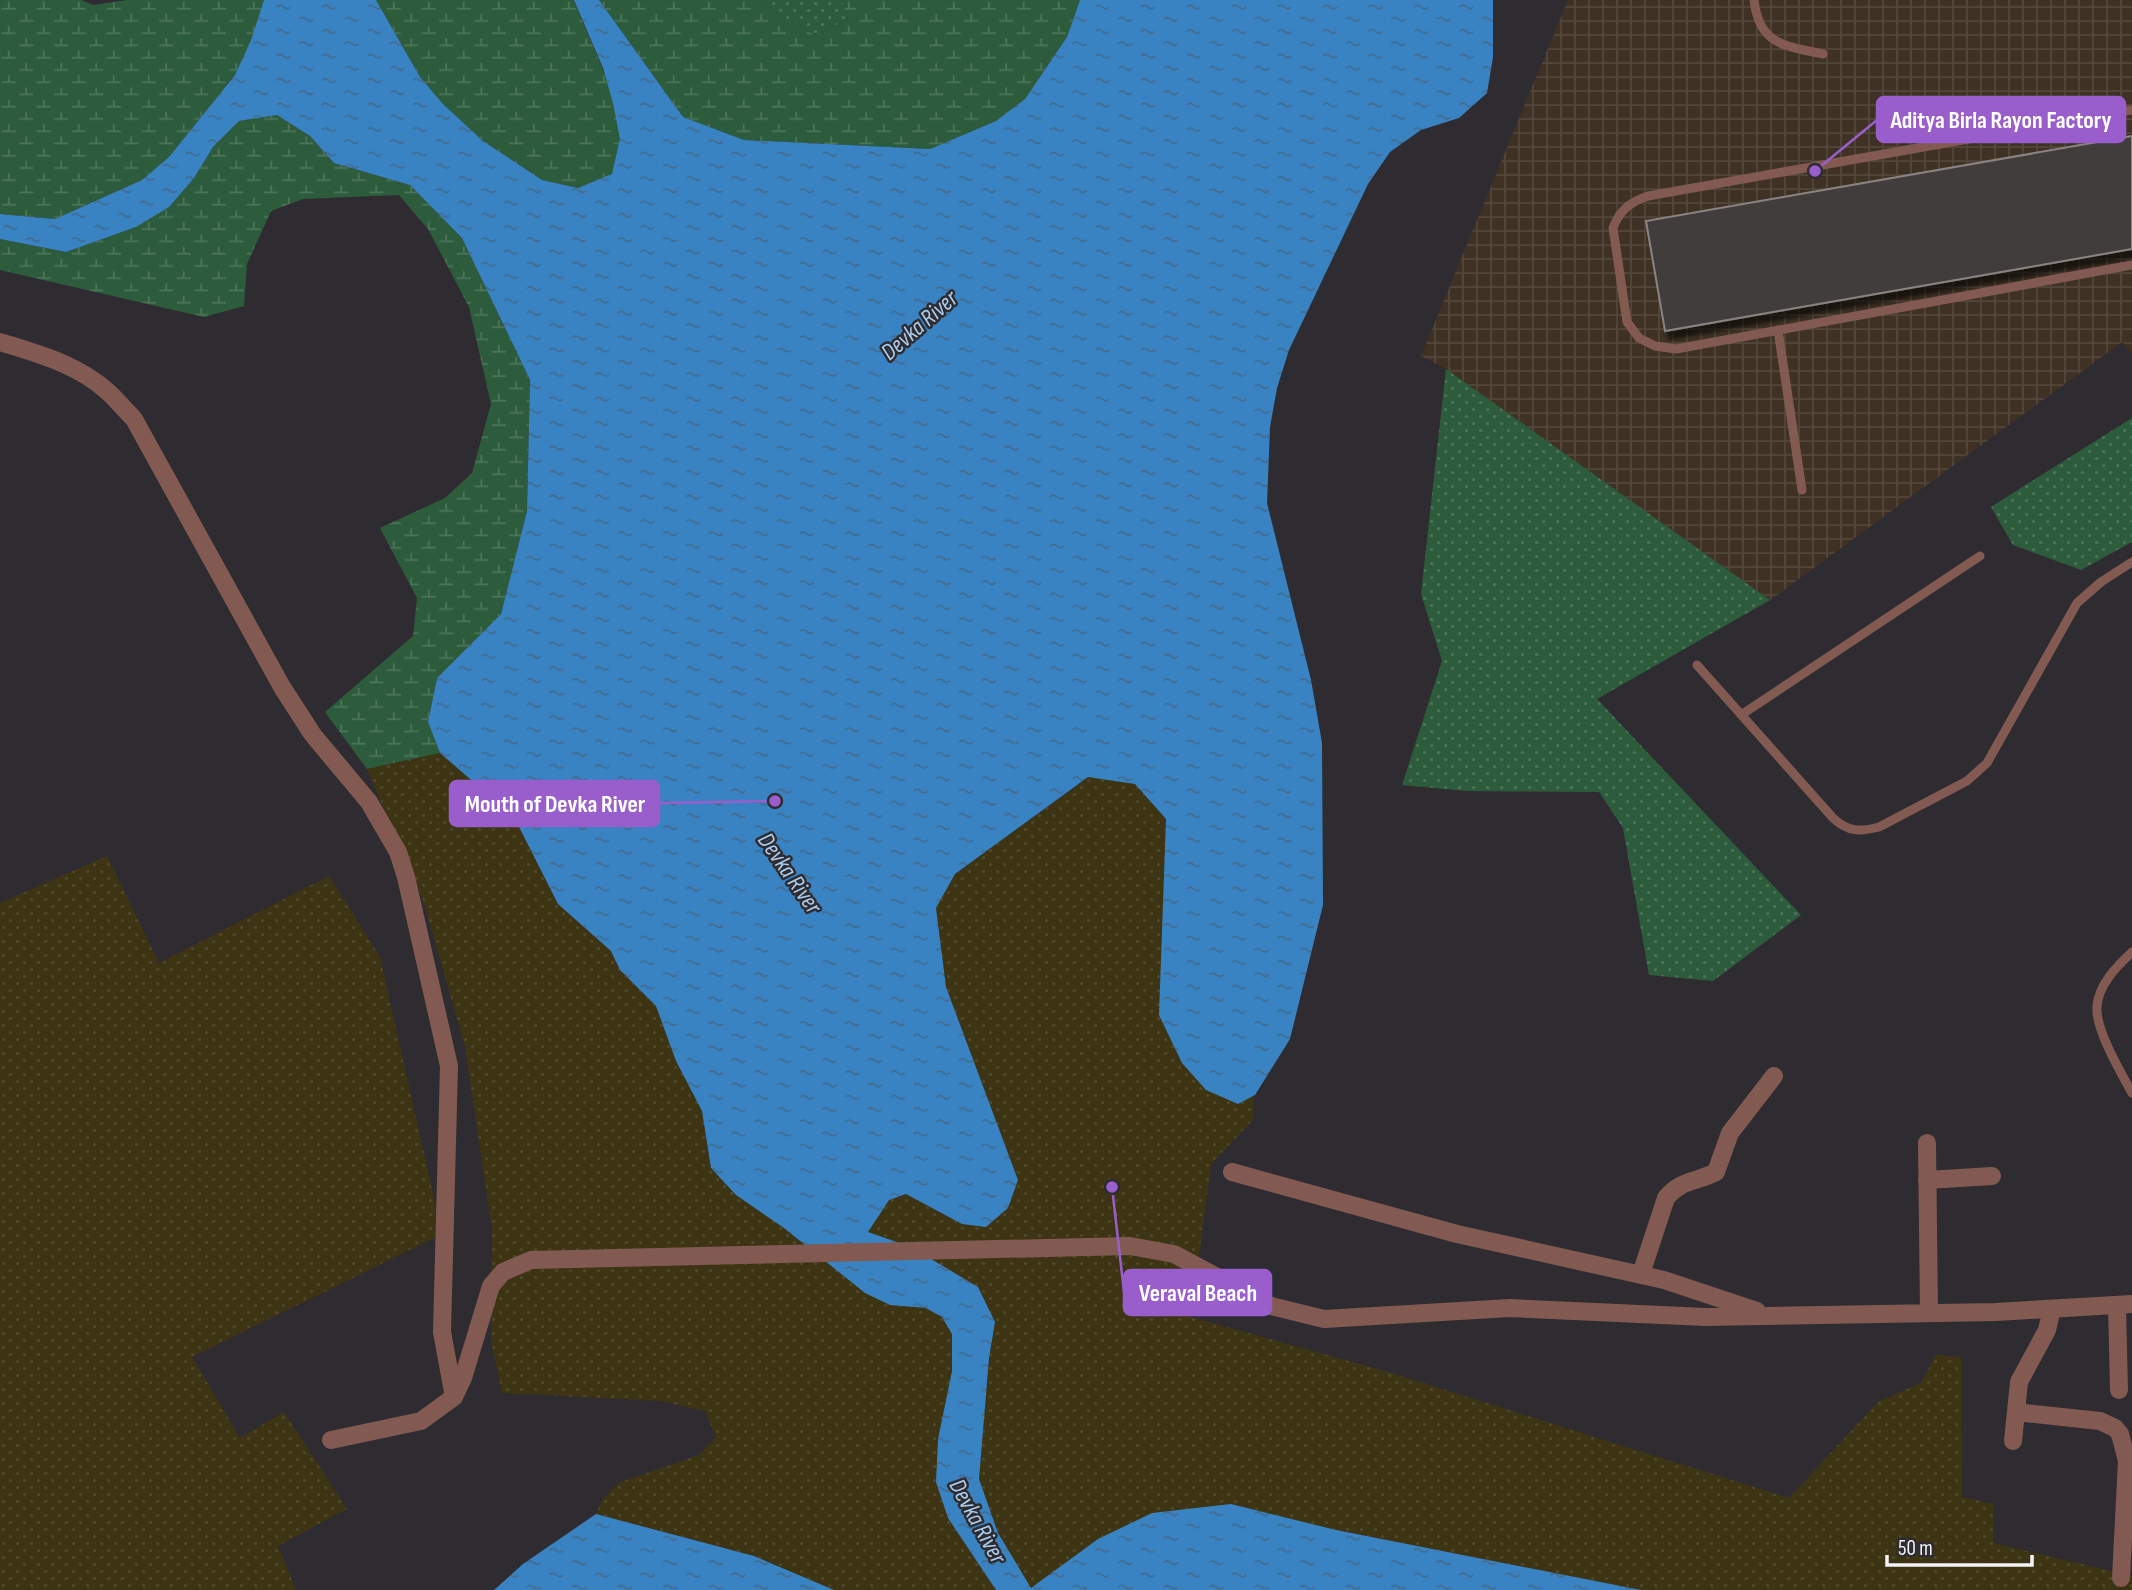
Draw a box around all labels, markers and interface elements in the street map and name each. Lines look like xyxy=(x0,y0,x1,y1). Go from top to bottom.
callout: Aditya Birla Rayon Factory xyxy=(1877,97,2125,142)
text: Aditya Birla Rayon Factory xyxy=(1890,106,2111,135)
water label: Devka River xyxy=(875,283,965,367)
callout: Mouth of Devka River xyxy=(450,781,659,826)
text: Mouth of Devka River xyxy=(465,790,646,819)
water label: Devka River xyxy=(751,827,829,920)
callout: Veraval Beach xyxy=(1124,1270,1271,1315)
text: Veraval Beach xyxy=(1139,1279,1257,1308)
water label: Devka River xyxy=(943,1474,1013,1570)
scale bar xyxy=(1887,1524,2032,1568)
text: 50 m xyxy=(1898,1536,1933,1561)

